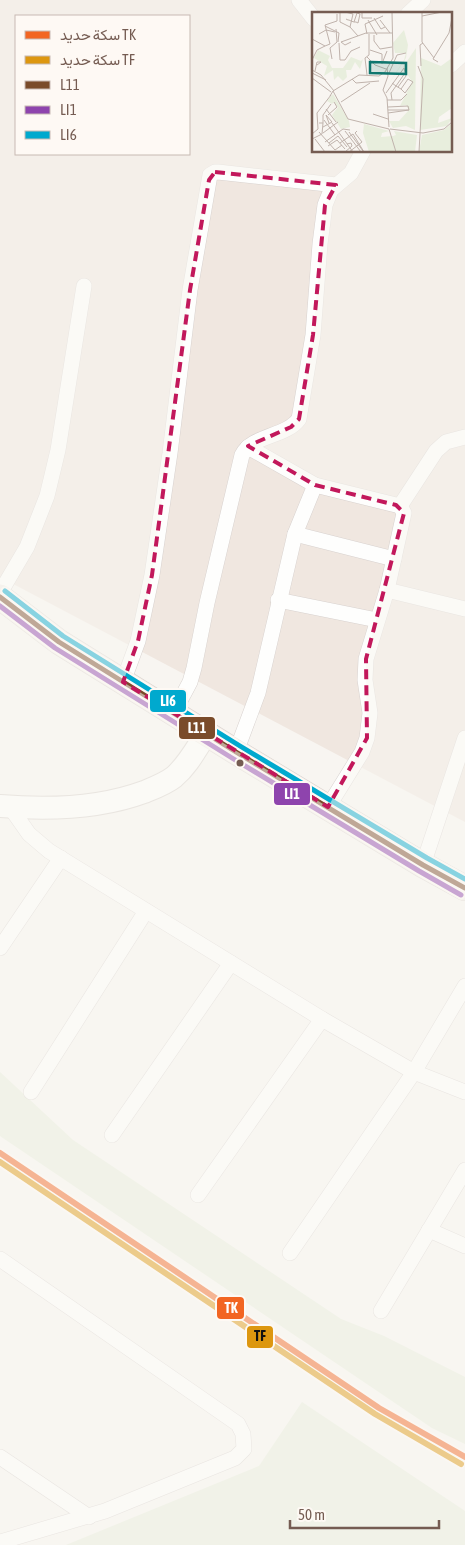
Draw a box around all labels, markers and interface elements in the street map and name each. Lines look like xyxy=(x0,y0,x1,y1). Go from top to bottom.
inset map xyxy=(312,12,452,152)
legend xyxy=(15,15,190,155)
text: سكة حديد TK xyxy=(60,26,137,44)
text: سكة حديد TF xyxy=(60,51,135,69)
text: L11 xyxy=(60,76,80,93)
text: LI1 xyxy=(60,101,77,118)
text: LI6 xyxy=(60,126,77,143)
line badge: LI6 xyxy=(149,689,187,713)
text: LI6 xyxy=(160,693,176,709)
line badge: L11 xyxy=(178,716,216,740)
text: L11 xyxy=(188,720,207,736)
unlabelled marker xyxy=(235,758,245,768)
line badge: LI1 xyxy=(273,782,311,806)
text: LI1 xyxy=(284,786,300,802)
line badge: TK xyxy=(216,1296,245,1320)
text: TK xyxy=(224,1300,238,1316)
line badge: TF xyxy=(246,1325,274,1349)
text: TF xyxy=(254,1328,266,1344)
scale bar xyxy=(290,1498,439,1530)
text: 50 m xyxy=(298,1506,325,1523)

